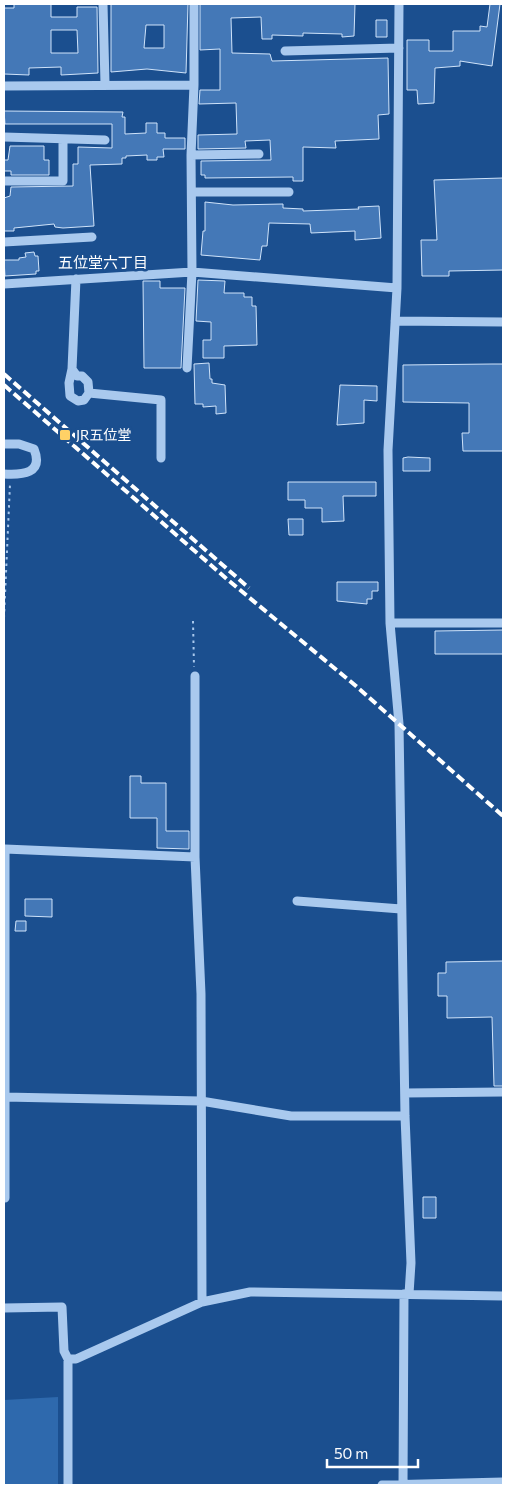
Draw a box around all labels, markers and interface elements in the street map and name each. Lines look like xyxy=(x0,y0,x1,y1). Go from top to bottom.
district label: 五位堂六丁目 xyxy=(58,253,148,271)
place label: JR五位堂 xyxy=(76,426,131,443)
marker: JR五位堂 xyxy=(58,428,72,442)
scale bar xyxy=(327,1436,418,1468)
text: 50 m xyxy=(334,1444,368,1462)

